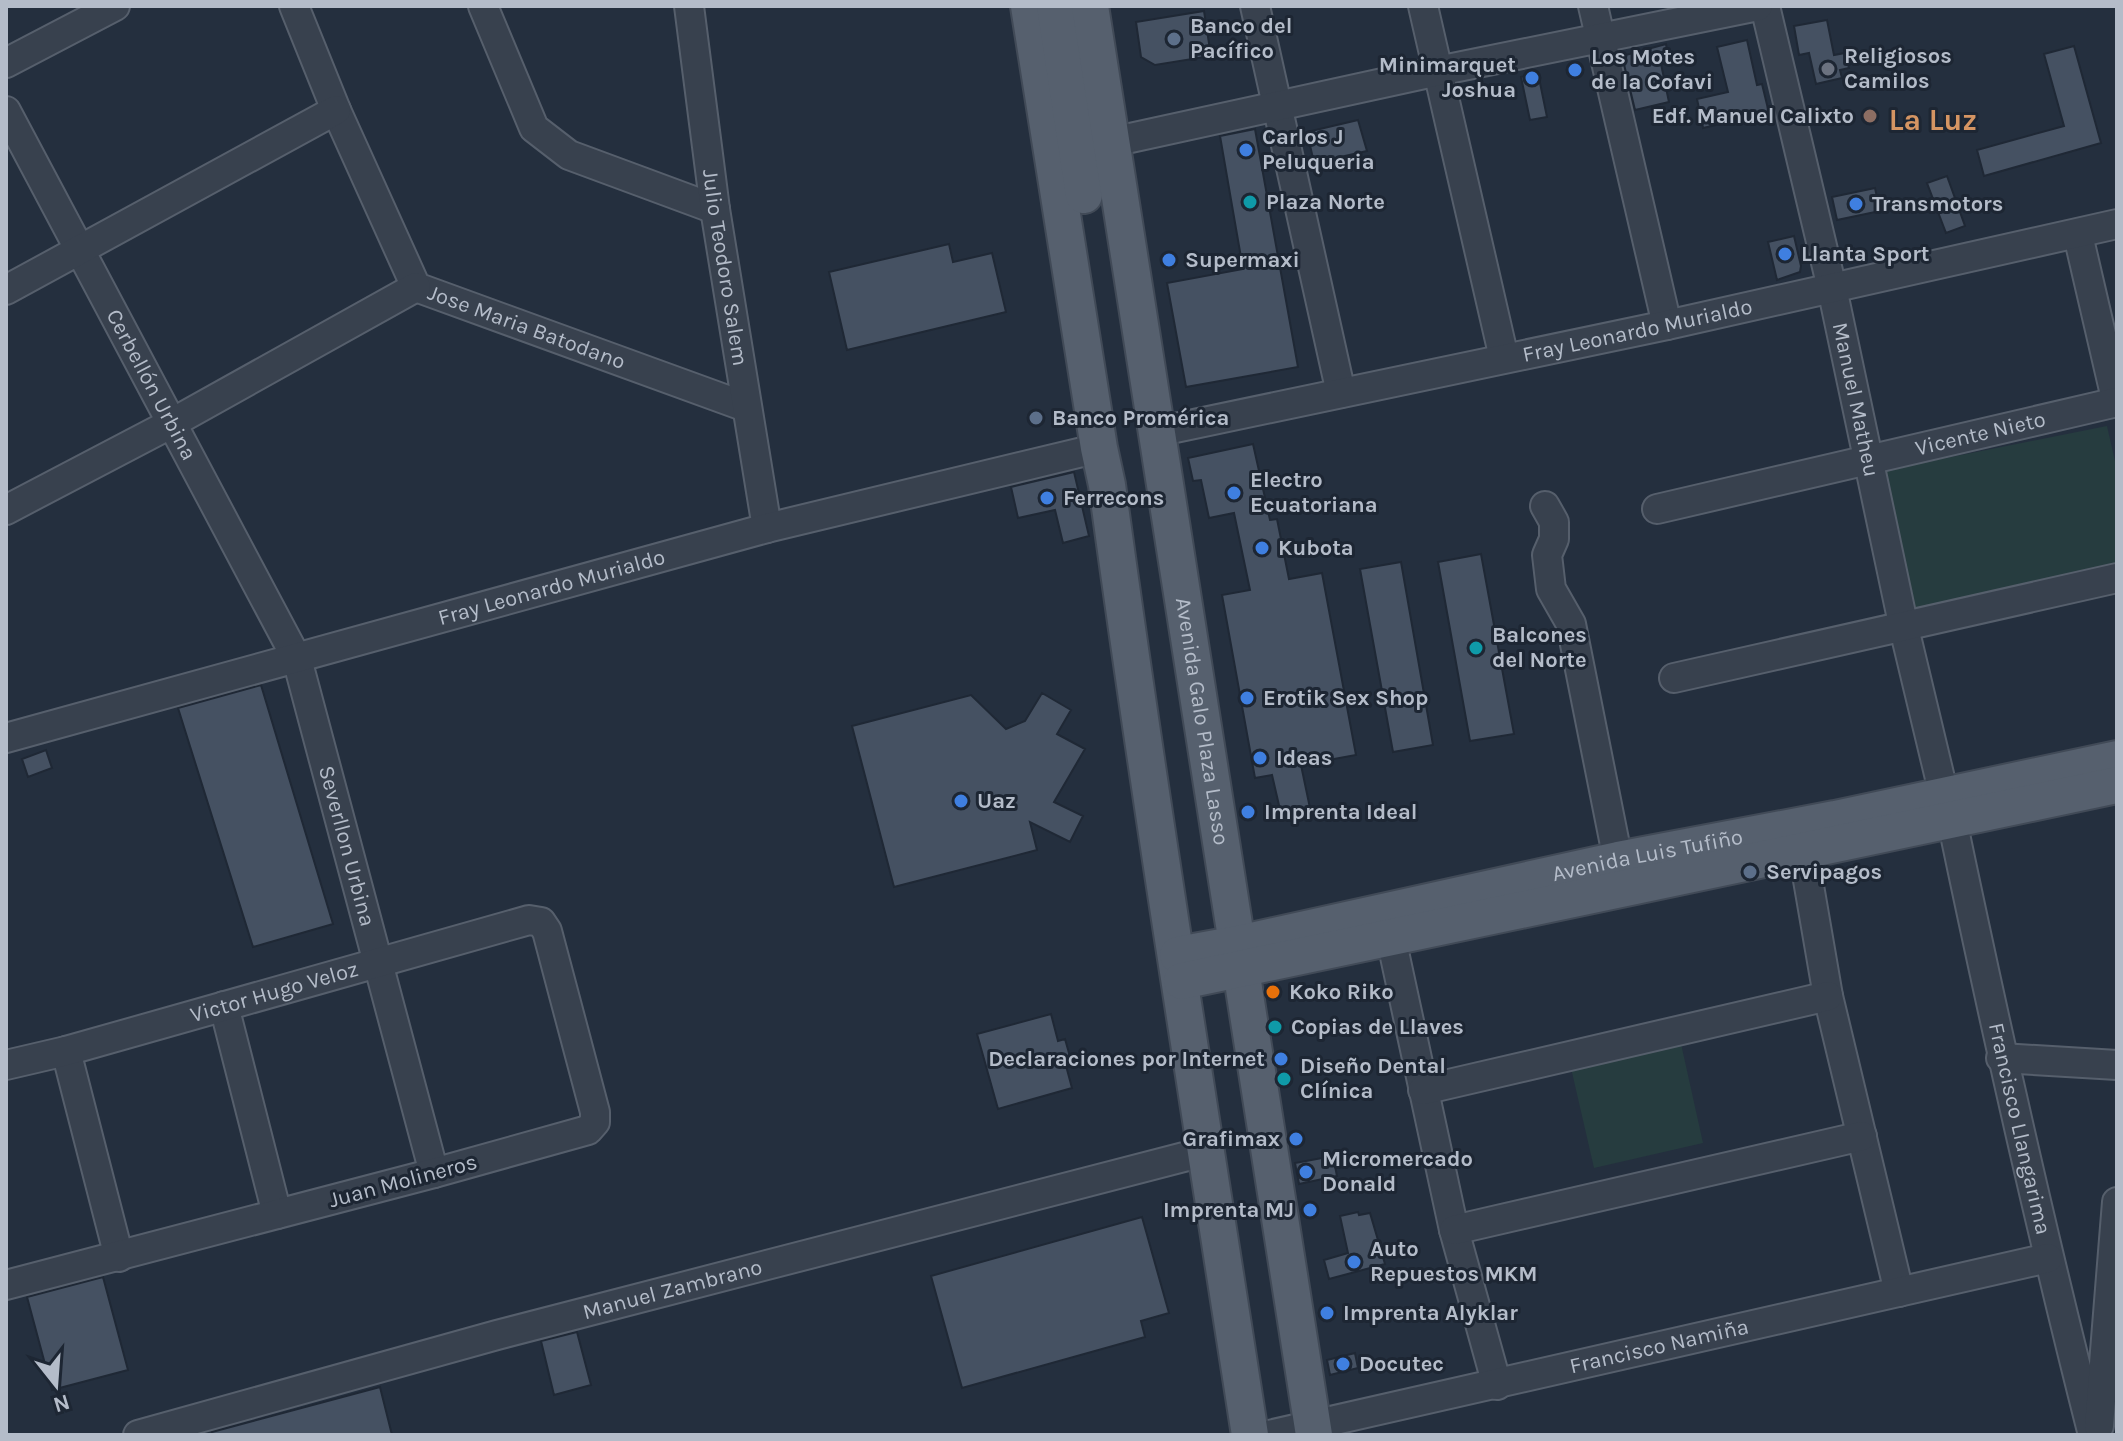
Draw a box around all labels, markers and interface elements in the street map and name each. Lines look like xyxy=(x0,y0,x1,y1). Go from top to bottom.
place label: Banco del Pacífico xyxy=(1190,13,1292,64)
marker: Banco del Pacífico xyxy=(1165,30,1183,48)
place label: Religiosos Camilos xyxy=(1844,43,1952,94)
place label: Los Motes de la Cofavi xyxy=(1591,44,1713,95)
place label: Minimarquet Joshua xyxy=(1379,52,1516,103)
marker: Religiosos Camilos xyxy=(1819,60,1837,78)
marker: Los Motes de la Cofavi xyxy=(1566,61,1584,79)
marker: Minimarquet Joshua xyxy=(1523,69,1541,87)
district label: La Luz xyxy=(1889,102,1977,138)
place label: Edf. Manuel Calixto xyxy=(1652,103,1854,129)
marker: Edf. Manuel Calixto xyxy=(1861,107,1879,125)
place label: Carlos J Peluqueria xyxy=(1262,124,1375,175)
marker: Carlos J Peluqueria xyxy=(1237,141,1255,159)
street label: Julio Teodoro Salem xyxy=(697,168,753,368)
place label: Plaza Norte xyxy=(1266,189,1385,215)
place label: Transmotors xyxy=(1872,191,2003,217)
marker: Plaza Norte xyxy=(1241,193,1259,211)
marker: Transmotors xyxy=(1847,195,1865,213)
place label: Llanta Sport xyxy=(1801,241,1930,267)
marker: Llanta Sport xyxy=(1776,245,1794,263)
place label: Supermaxi xyxy=(1185,247,1300,273)
marker: Supermaxi xyxy=(1160,251,1178,269)
street label: Jose Maria Batodano xyxy=(424,279,629,375)
street label: Fray Leonardo Murialdo xyxy=(1520,293,1755,368)
street label: Cerbellón Urbina xyxy=(101,305,202,465)
street label: Manuel Matheu xyxy=(1827,320,1885,479)
place label: Banco Promérica xyxy=(1052,405,1229,431)
street label: Vicente Nieto xyxy=(1913,406,2048,462)
marker: Banco Promérica xyxy=(1027,409,1045,427)
place label: Electro Ecuatoriana xyxy=(1250,467,1378,518)
marker: Electro Ecuatoriana xyxy=(1225,484,1243,502)
place label: Ferrecons xyxy=(1063,485,1164,511)
marker: Ferrecons xyxy=(1038,489,1056,507)
place label: Kubota xyxy=(1278,535,1354,561)
marker: Kubota xyxy=(1253,539,1271,557)
street label: Fray Leonardo Murialdo xyxy=(435,544,668,631)
street label: Avenida Galo Plaza Lasso xyxy=(1170,596,1234,847)
place label: Balcones del Norte xyxy=(1492,622,1587,673)
marker: Balcones del Norte xyxy=(1467,639,1485,657)
place label: Erotik Sex Shop xyxy=(1263,685,1429,711)
marker: Erotik Sex Shop xyxy=(1238,689,1256,707)
place label: Ideas xyxy=(1276,745,1332,771)
marker: Ideas xyxy=(1251,749,1269,767)
street label: Severllon Urbina xyxy=(313,763,381,929)
place label: Uaz xyxy=(977,788,1016,814)
marker: Uaz xyxy=(952,792,970,810)
place label: Imprenta Ideal xyxy=(1264,799,1418,825)
marker: Imprenta Ideal xyxy=(1239,803,1257,821)
street label: Avenida Luis Tufiño xyxy=(1550,824,1745,887)
place label: Servipagos xyxy=(1766,859,1882,885)
marker: Servipagos xyxy=(1741,863,1759,881)
street label: Victor Hugo Veloz xyxy=(187,956,361,1028)
place label: Koko Riko xyxy=(1289,979,1394,1005)
marker: Koko Riko xyxy=(1264,983,1282,1001)
place label: Copias de Llaves xyxy=(1291,1014,1464,1040)
marker: Copias de Llaves xyxy=(1266,1018,1284,1036)
street label: Francisco Llangarima xyxy=(1983,1020,2056,1237)
place label: Declaraciones por Internet xyxy=(988,1046,1265,1072)
marker: Declaraciones por Internet xyxy=(1272,1050,1290,1068)
place label: Diseño Dental Clínica xyxy=(1300,1053,1446,1104)
marker: Diseño Dental Clínica xyxy=(1275,1070,1293,1088)
place label: Grafimax xyxy=(1182,1126,1280,1152)
marker: Grafimax xyxy=(1287,1130,1305,1148)
place label: Micromercado Donald xyxy=(1322,1146,1473,1197)
street label: Juan Molineros xyxy=(326,1149,480,1213)
marker: Micromercado Donald xyxy=(1297,1163,1315,1181)
place label: Imprenta MJ xyxy=(1163,1197,1294,1223)
marker: Imprenta MJ xyxy=(1301,1201,1319,1219)
place label: Auto Repuestos MKM xyxy=(1370,1236,1537,1287)
marker: Auto Repuestos MKM xyxy=(1345,1253,1363,1271)
street label: Manuel Zambrano xyxy=(580,1254,765,1325)
place label: Imprenta Alyklar xyxy=(1343,1300,1518,1326)
marker: Imprenta Alyklar xyxy=(1318,1304,1336,1322)
street label: Francisco Namiña xyxy=(1567,1313,1751,1379)
north arrow xyxy=(16,1345,96,1425)
place label: Docutec xyxy=(1359,1351,1444,1377)
marker: Docutec xyxy=(1334,1355,1352,1373)
text: N xyxy=(50,1388,73,1418)

